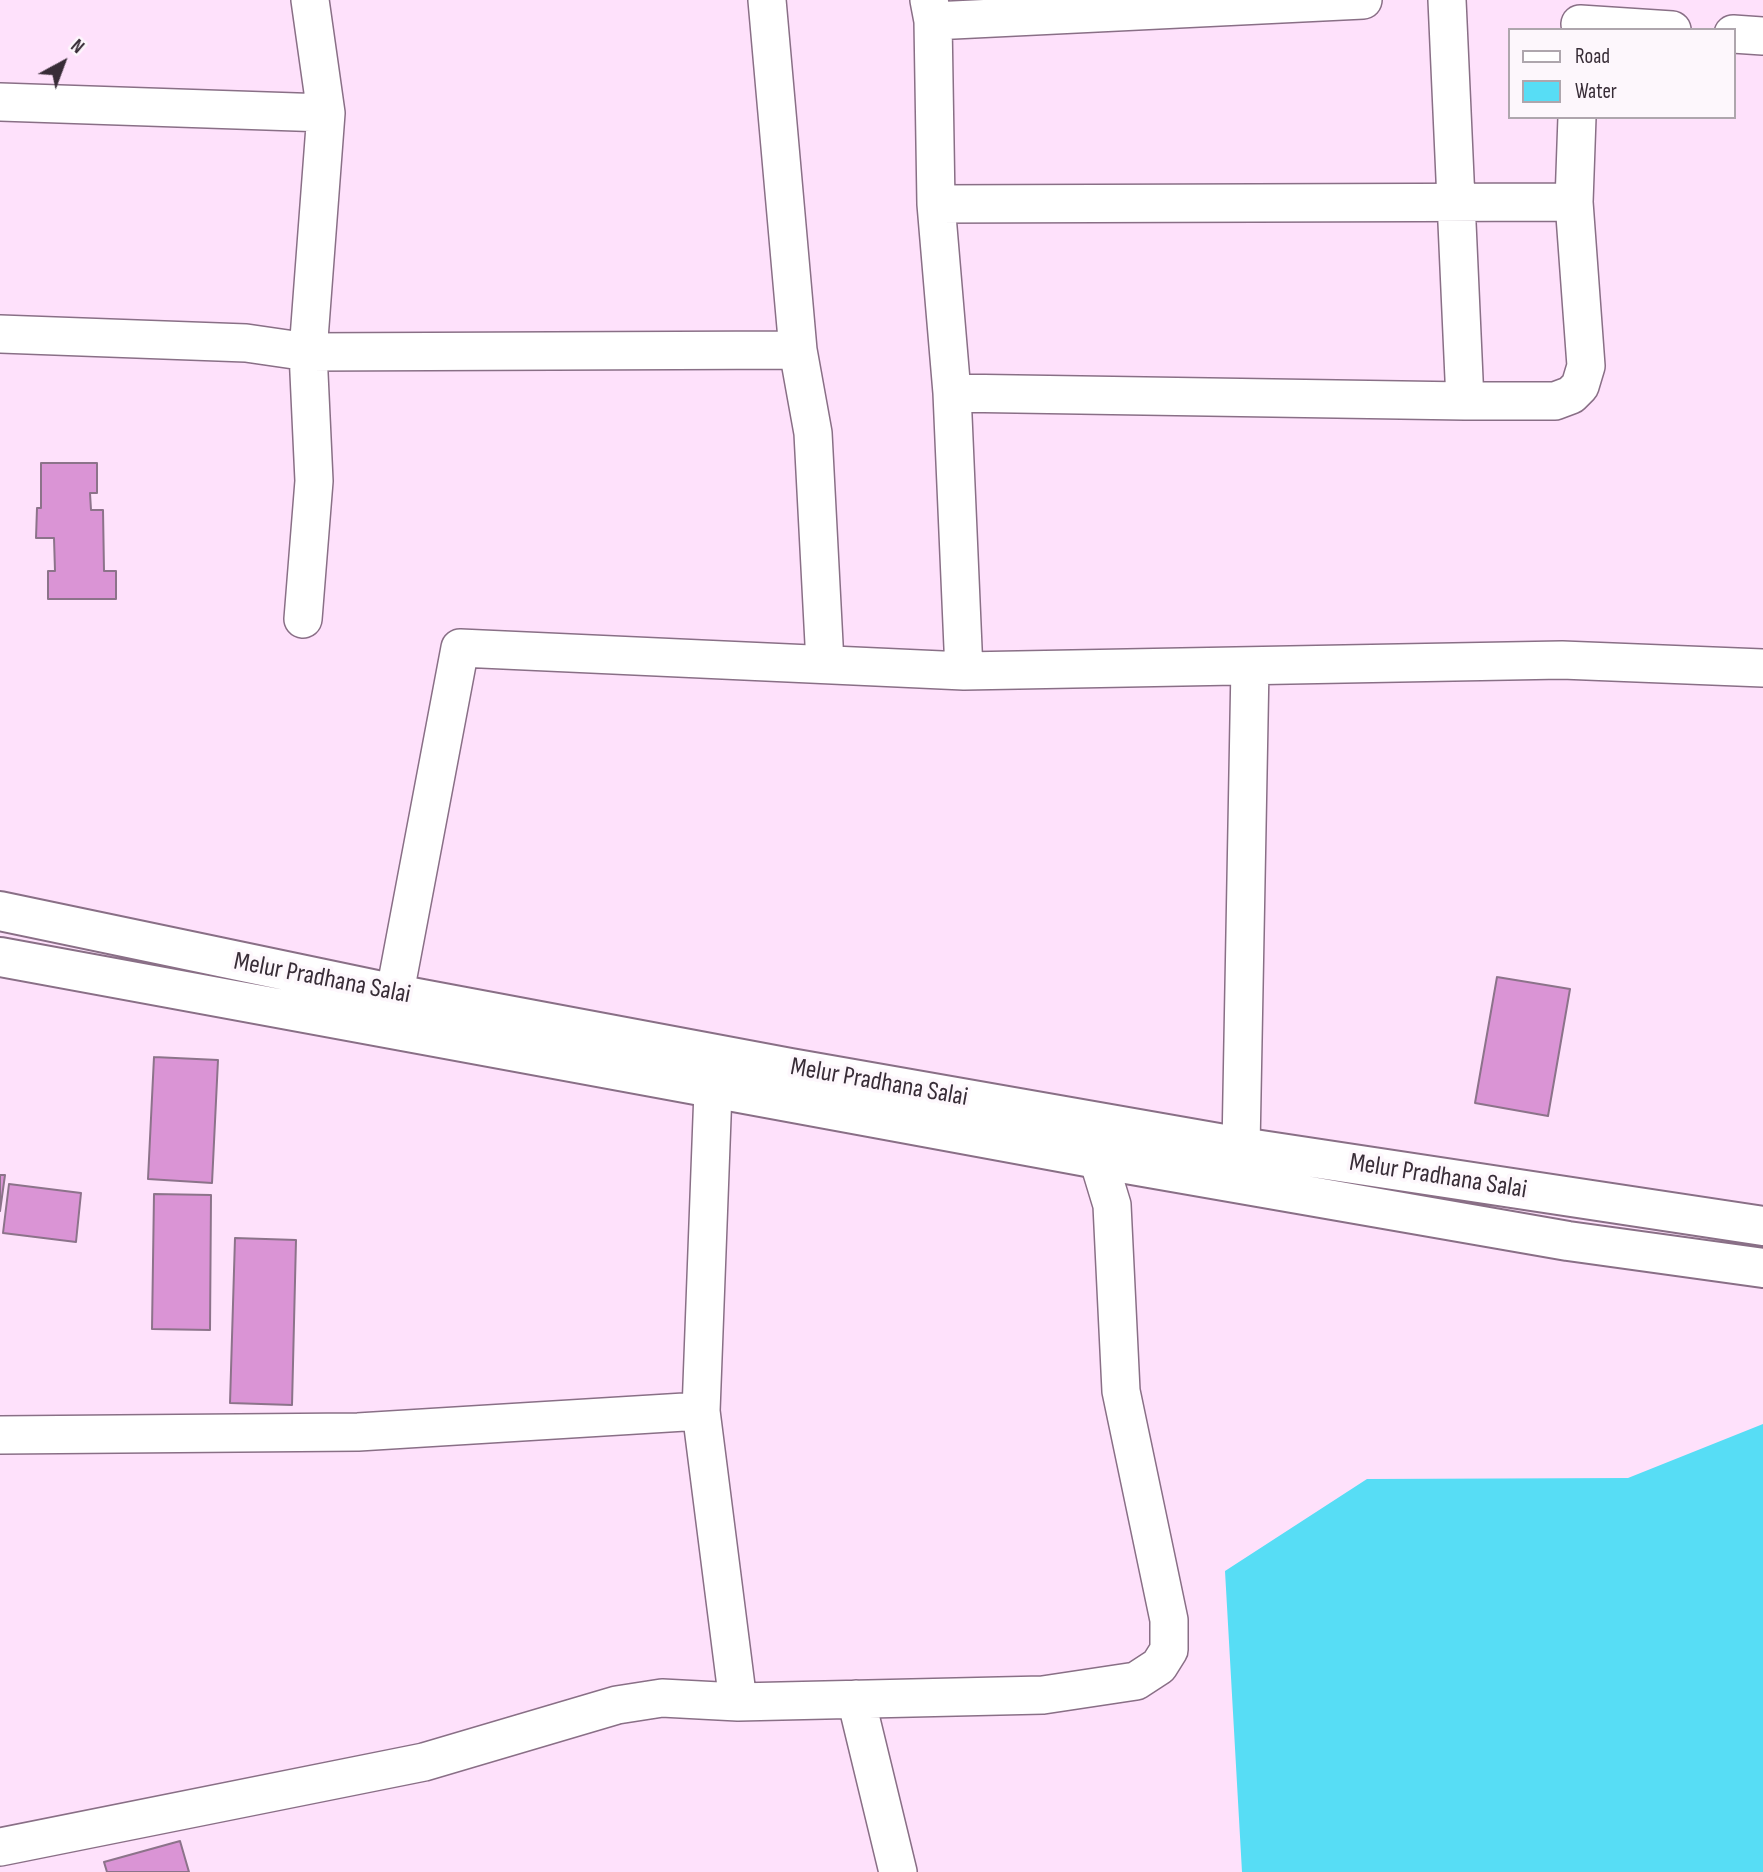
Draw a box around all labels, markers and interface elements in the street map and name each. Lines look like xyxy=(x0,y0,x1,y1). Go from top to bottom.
north arrow xyxy=(28,28,98,98)
legend xyxy=(1508,28,1735,119)
text: N xyxy=(66,35,88,59)
text: Road xyxy=(1575,44,1610,69)
text: Water xyxy=(1575,79,1617,104)
street label: Melur Pradhana Salai xyxy=(231,947,413,1011)
street label: Melur Pradhana Salai xyxy=(788,1052,970,1114)
street label: Melur Pradhana Salai xyxy=(1347,1148,1529,1206)

